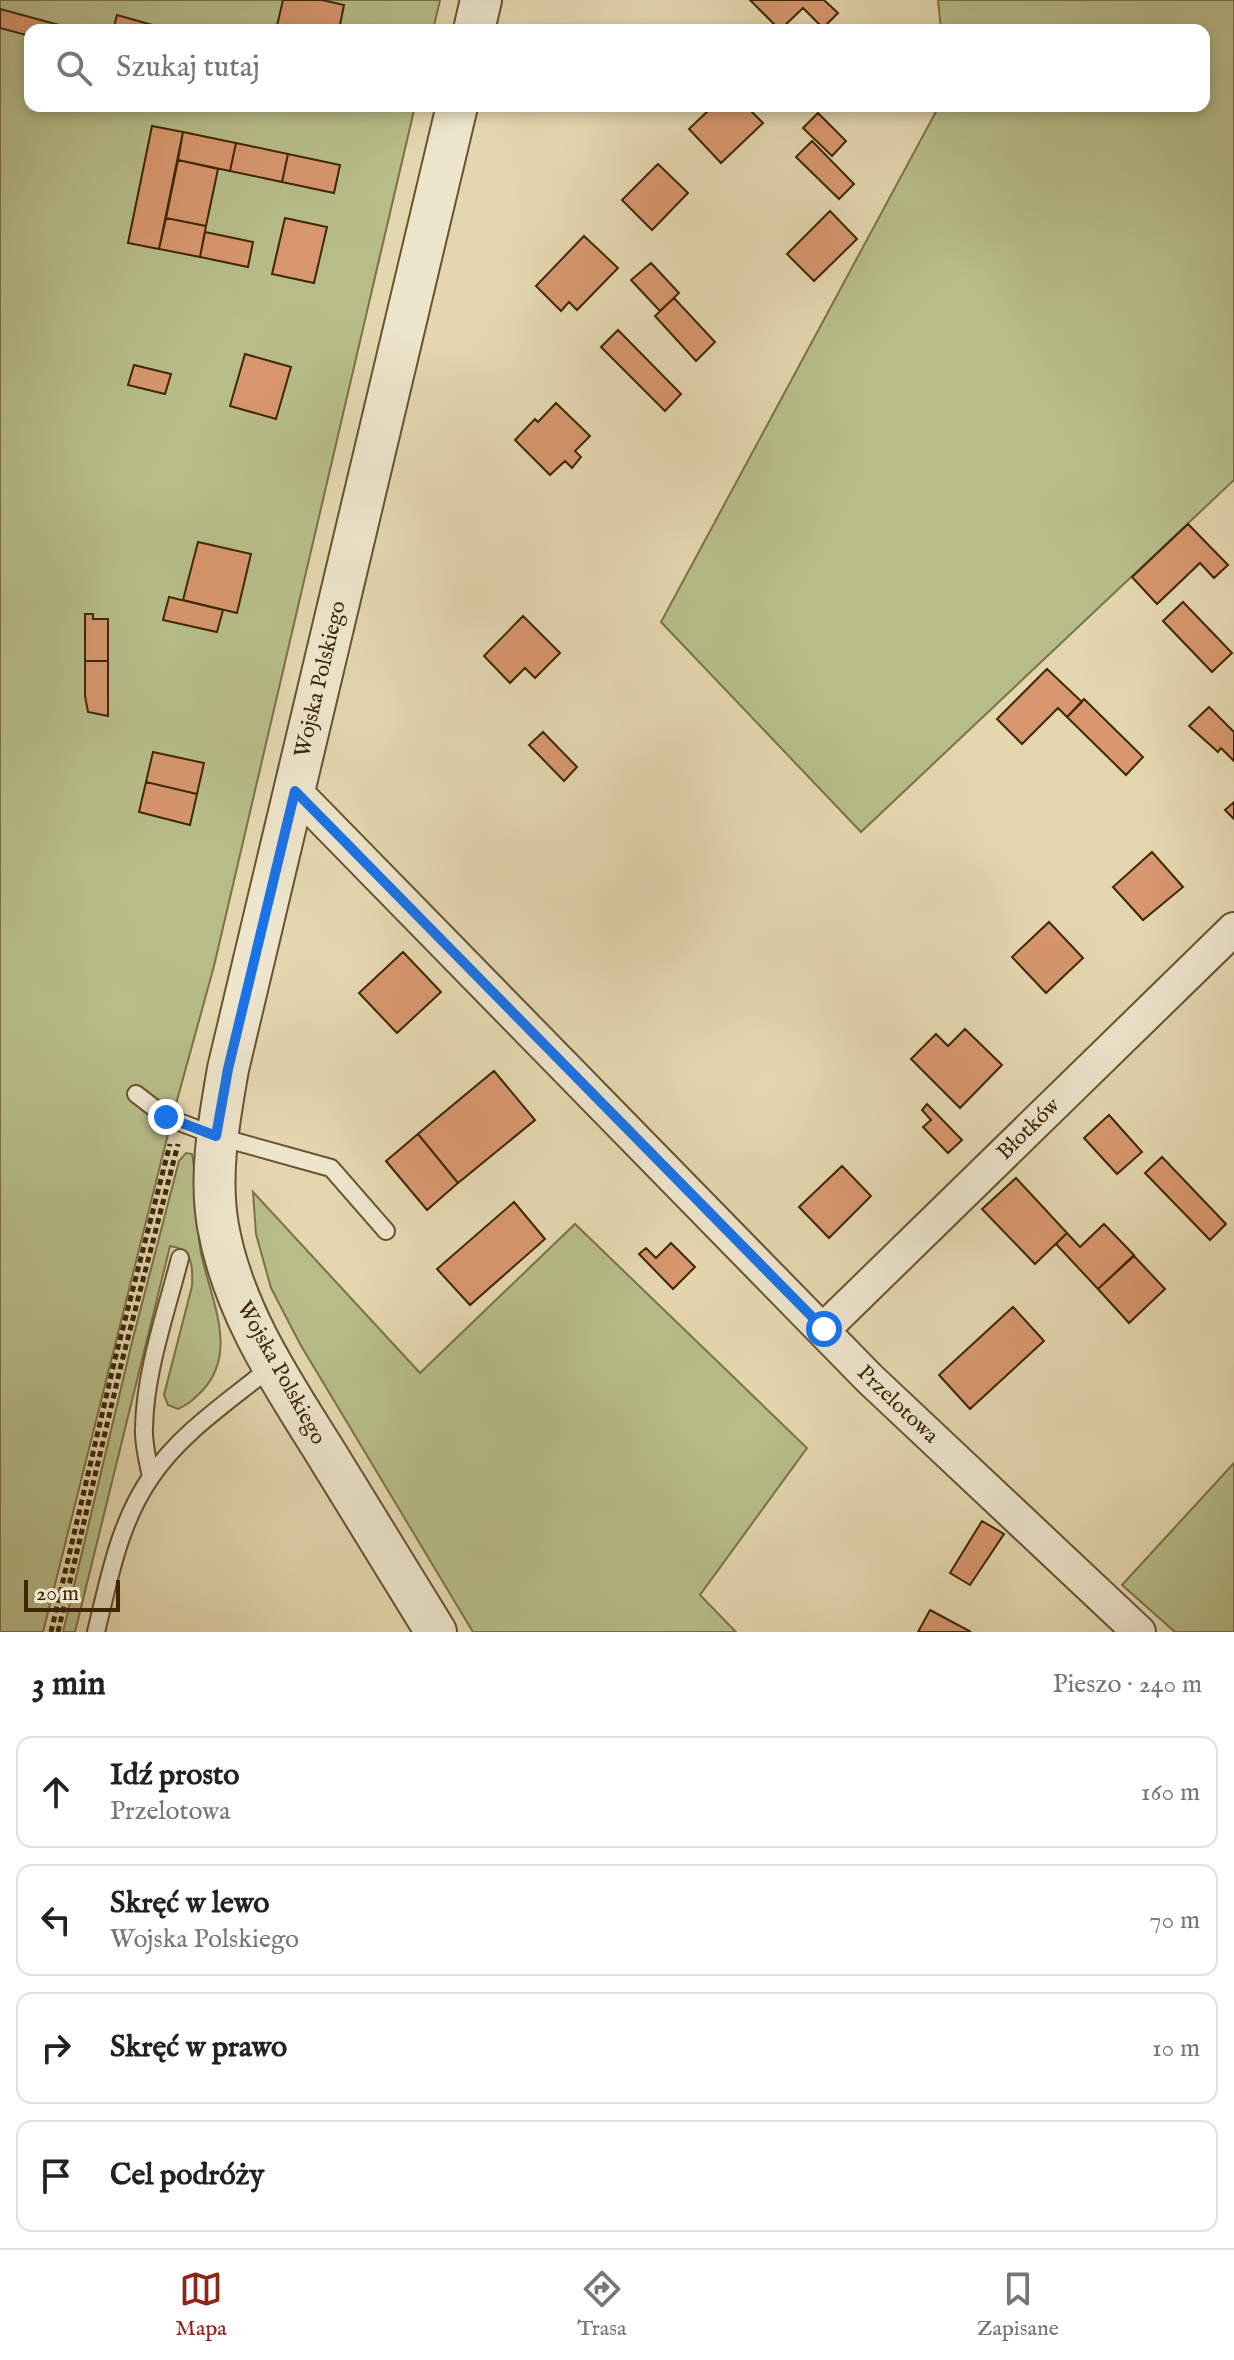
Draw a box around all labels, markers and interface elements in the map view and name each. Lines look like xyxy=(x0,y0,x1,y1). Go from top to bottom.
search box xyxy=(24,24,1210,112)
icon: search xyxy=(52,46,96,90)
text: Szukaj tutaj xyxy=(116,49,260,87)
street label: Wojska Polskiego xyxy=(289,598,353,760)
street label: Błotków xyxy=(991,1092,1067,1166)
route end xyxy=(148,1099,184,1135)
street label: Wojska Polskiego xyxy=(230,1296,332,1450)
route start xyxy=(806,1311,842,1347)
street label: Przelotowa xyxy=(851,1360,944,1450)
scale bar xyxy=(24,1576,120,1612)
text: 20 m xyxy=(36,1580,79,1608)
text: 3 min xyxy=(32,1663,106,1706)
text: Pieszo · 240 m xyxy=(1052,1668,1202,1701)
text: Idź prosto xyxy=(110,1757,239,1795)
icon: ahead xyxy=(34,1770,78,1814)
text: 160 m xyxy=(1141,1776,1200,1809)
text: Przelotowa xyxy=(110,1795,230,1828)
text: Skręć w lewo xyxy=(110,1885,269,1923)
icon: left xyxy=(34,1898,78,1942)
text: 70 m xyxy=(1149,1904,1200,1937)
text: Wojska Polskiego xyxy=(110,1923,299,1956)
icon: right xyxy=(34,2026,78,2070)
text: Skręć w prawo xyxy=(110,2029,287,2067)
text: 10 m xyxy=(1152,2032,1200,2065)
icon: arrive xyxy=(34,2154,78,2198)
text: Cel podróży xyxy=(110,2157,264,2195)
tab: Mapa xyxy=(175,2267,227,2343)
tab: Trasa xyxy=(577,2267,627,2343)
tab: Zapisane xyxy=(977,2267,1059,2343)

